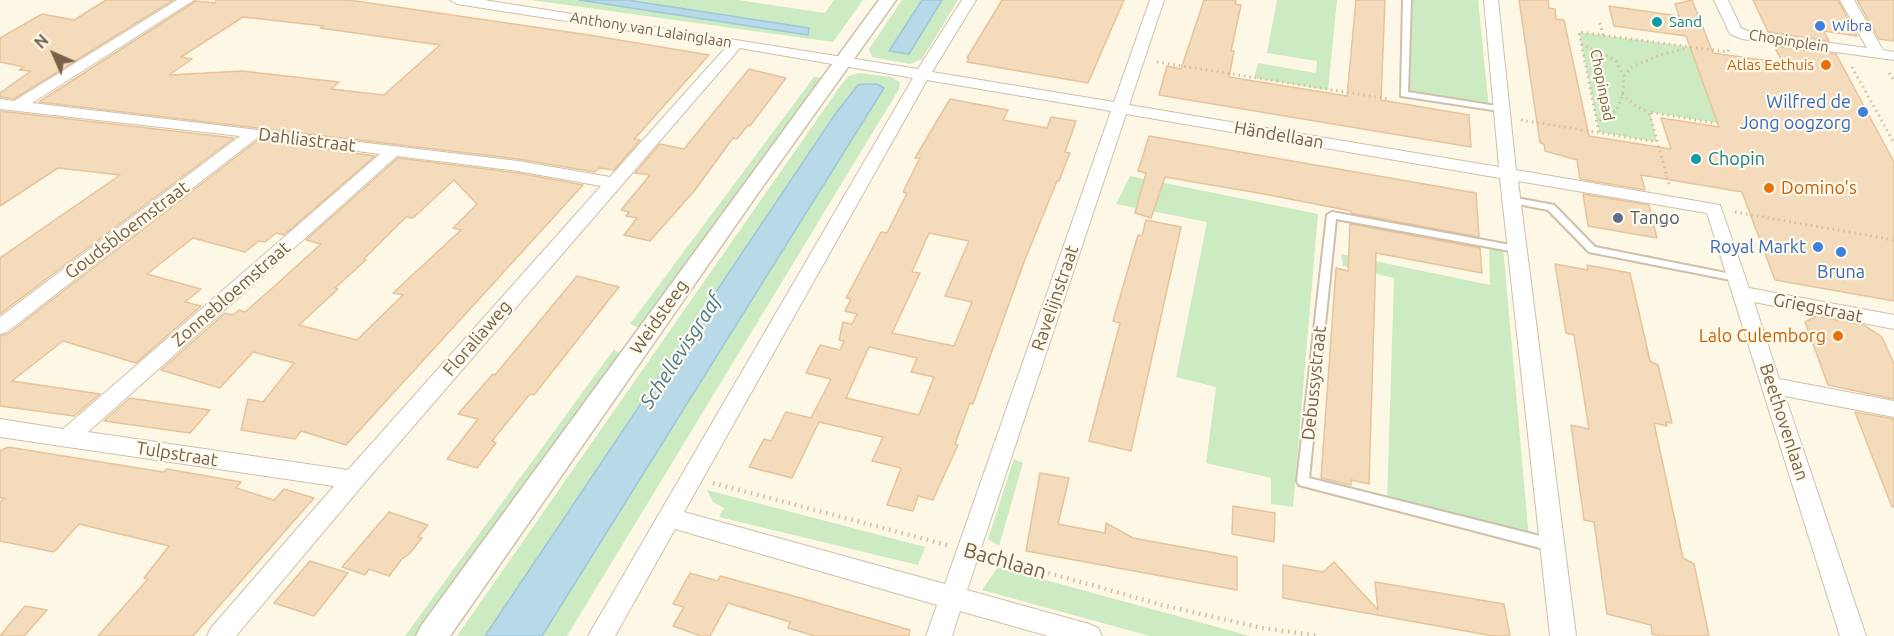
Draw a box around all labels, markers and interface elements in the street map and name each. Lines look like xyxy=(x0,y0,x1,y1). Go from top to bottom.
street label: Anthony van Lalainglaan xyxy=(569,8,733,52)
place label: Sand xyxy=(1669,13,1702,31)
marker: Sand xyxy=(1650,15,1664,29)
place label: Wibra xyxy=(1832,17,1872,35)
marker: Wibra xyxy=(1813,19,1827,33)
north arrow xyxy=(24,24,84,84)
street label: Chopinplein xyxy=(1748,26,1830,56)
text: N xyxy=(31,31,52,52)
street label: Chopinpad xyxy=(1586,48,1618,122)
place label: Atlas Eethuis xyxy=(1727,56,1814,74)
marker: Atlas Eethuis xyxy=(1819,58,1833,72)
place label: Wilfred de Jong oogzorg xyxy=(1740,91,1851,134)
marker: Wilfred de Jong oogzorg xyxy=(1856,105,1870,119)
street label: Händellaan xyxy=(1232,116,1326,154)
street label: Dahliastraat xyxy=(257,123,357,157)
place label: Chopin xyxy=(1708,148,1765,170)
marker: Chopin xyxy=(1689,152,1703,166)
street label: Goudsbloemstraat xyxy=(61,176,193,284)
place label: Domino's xyxy=(1781,177,1857,199)
marker: Domino's xyxy=(1762,181,1776,195)
place label: Tango xyxy=(1630,207,1680,229)
marker: Tango xyxy=(1611,211,1625,225)
place label: Royal Markt xyxy=(1710,236,1806,258)
street label: Zonnebloemstraat xyxy=(167,237,295,351)
marker: Royal Markt xyxy=(1811,240,1825,254)
street label: Ravelijnstraat xyxy=(1027,242,1083,354)
marker: Bruna xyxy=(1834,245,1848,259)
place label: Bruna xyxy=(1817,261,1865,283)
street label: Weidsteeg xyxy=(625,275,693,359)
water label: Schellevisgraaf xyxy=(635,289,727,413)
street label: Griegstraat xyxy=(1771,289,1865,327)
street label: Floraliaweg xyxy=(438,296,516,380)
street label: Debussystraat xyxy=(1297,325,1331,441)
place label: Lalo Culemborg xyxy=(1699,325,1826,347)
marker: Lalo Culemborg xyxy=(1831,329,1845,343)
street label: Beethovenlaan xyxy=(1755,361,1813,483)
street label: Tulpstraat xyxy=(135,437,219,471)
street label: Bachlaan xyxy=(961,537,1049,585)

